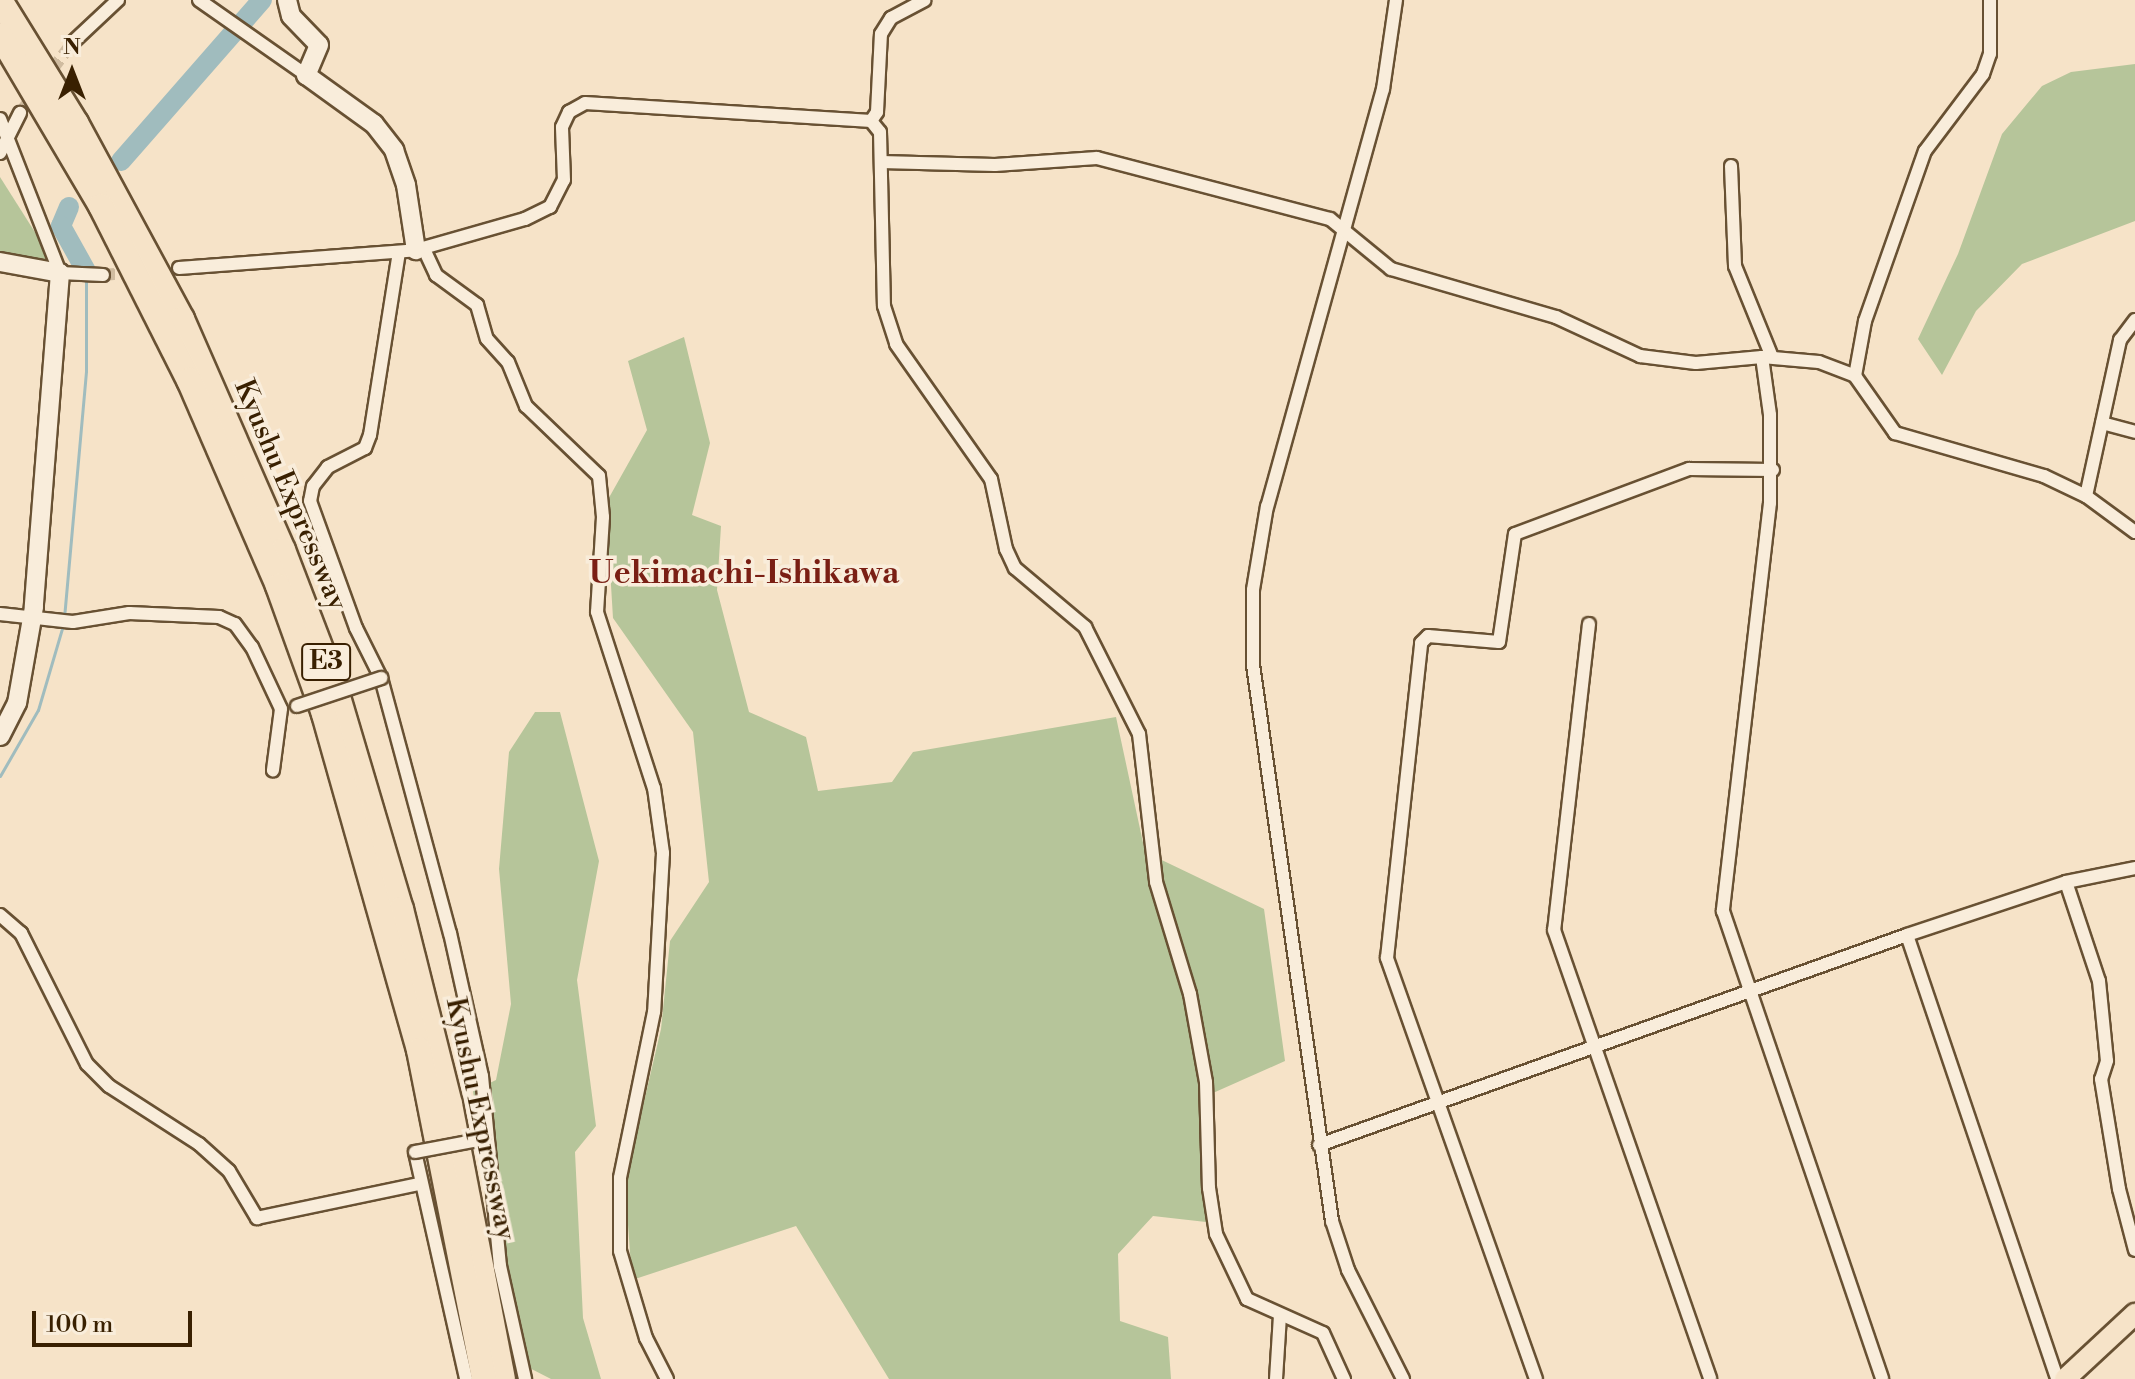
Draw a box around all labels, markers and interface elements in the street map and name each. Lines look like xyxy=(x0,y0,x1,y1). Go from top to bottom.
north arrow xyxy=(32,32,112,112)
text: N xyxy=(63,34,81,61)
street label: Kyushu Expressway xyxy=(226,375,354,615)
district label: Uekimachi-Ishikawa xyxy=(589,554,899,592)
road number: E3 xyxy=(300,640,352,684)
street label: Kyushu Expressway xyxy=(438,995,522,1243)
scale bar xyxy=(36,1295,196,1345)
text: 100 m xyxy=(46,1310,113,1340)

